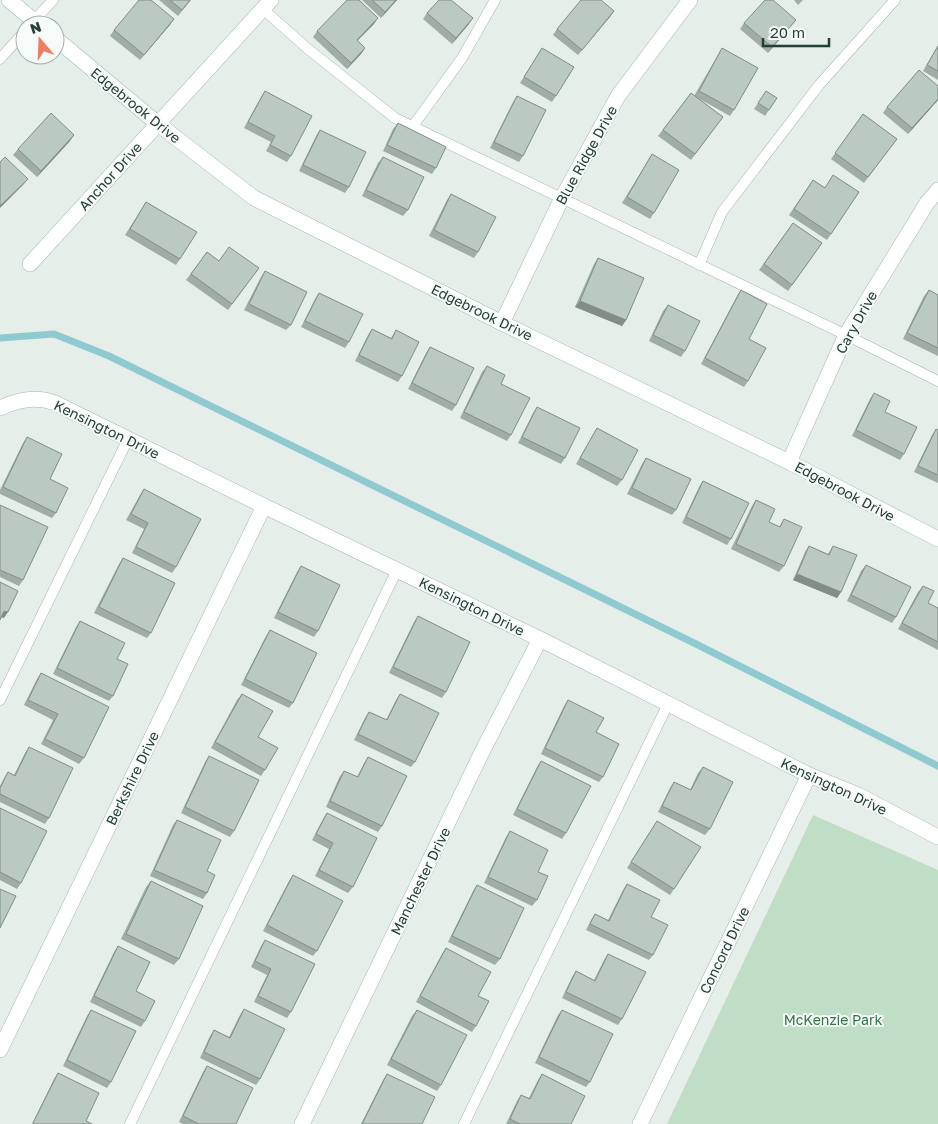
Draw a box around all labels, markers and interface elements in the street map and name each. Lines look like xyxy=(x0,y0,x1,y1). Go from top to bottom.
north arrow xyxy=(15,15,65,65)
scale bar xyxy=(763,15,829,47)
text: N xyxy=(28,17,43,37)
text: 20 m xyxy=(770,23,805,41)
street label: Edgebrook Drive xyxy=(88,64,184,146)
street label: Blue Ridge Drive xyxy=(552,102,620,208)
street label: Anchor Drive xyxy=(75,138,145,214)
street label: Edgebrook Drive xyxy=(429,280,535,344)
street label: Cary Drive xyxy=(832,288,880,356)
street label: Kensington Drive xyxy=(51,396,163,462)
street label: Edgebrook Drive xyxy=(792,458,898,524)
street label: Kensington Drive xyxy=(416,573,528,639)
street label: Berkshire Drive xyxy=(102,728,162,828)
street label: Kensington Drive xyxy=(778,754,890,818)
street label: Manchester Drive xyxy=(387,824,453,938)
street label: Concord Drive xyxy=(696,904,752,996)
park label: McKenzie Park xyxy=(784,1011,882,1028)

